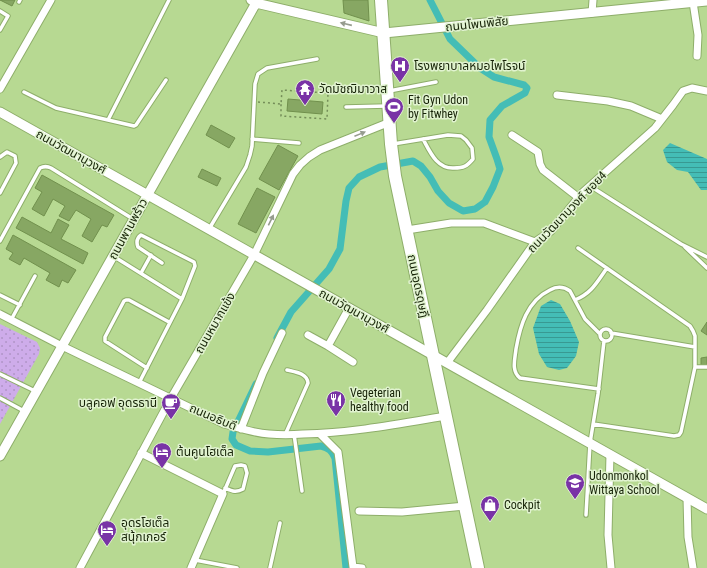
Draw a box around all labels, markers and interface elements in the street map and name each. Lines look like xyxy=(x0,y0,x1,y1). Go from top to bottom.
street label: ถนนโพนพิสัย xyxy=(445,14,509,34)
one-way arrow xyxy=(340,21,352,27)
hospital icon: โรงพยาบาลหมอไพโรจน์ xyxy=(389,55,411,83)
place label: โรงพยาบาลหมอไพโรจน์ xyxy=(414,59,525,73)
temple icon: วัดมัชฌิมาวาส xyxy=(294,78,316,106)
place label: วัดมัชฌิมาวาส xyxy=(319,82,387,96)
place label: Fit Gyn Udon by Fitwhey xyxy=(408,93,468,121)
sports icon: Fit Gyn Udon by Fitwhey xyxy=(383,96,405,124)
street label: ถนนวัฒนานุวงศ์ xyxy=(33,127,109,177)
one-way arrow xyxy=(354,131,366,137)
street label: ถนนวัฒนานุวงศ์ ซอย4 xyxy=(525,168,609,256)
street label: ถนนพานพร้าว xyxy=(106,196,151,262)
one-way arrow xyxy=(268,214,274,225)
street label: ถนนอุดรดุษฎี xyxy=(404,253,432,319)
street label: ถนนวัฒนานุวงศ์ xyxy=(316,286,392,336)
street label: ถนนหมากแข้ง xyxy=(192,290,238,356)
place label: Vegeterian healthy food xyxy=(350,386,409,414)
restaurant icon: Vegeterian healthy food xyxy=(325,389,347,417)
cafe icon: บลูคอฟ อุดรธานี xyxy=(160,392,182,420)
place label: บลูคอฟ อุดรธานี xyxy=(79,396,157,410)
street label: ถนนอธิบดี xyxy=(187,401,239,433)
hotel icon: ต้นคูนโฮเต็ล xyxy=(151,441,173,469)
place label: ต้นคูนโฮเต็ล xyxy=(176,445,234,459)
place label: Udonmonkol Wittaya School xyxy=(589,469,659,497)
school or university icon: Udonmonkol Wittaya School xyxy=(564,472,586,500)
shop icon: Cockpit xyxy=(479,494,501,522)
place label: Cockpit xyxy=(504,498,540,512)
place label: อุดรโฮเต็ล สนุ้กเกอร์ xyxy=(121,516,169,544)
hotel icon: อุดรโฮเต็ล สนุ้กเกอร์ xyxy=(96,519,118,547)

